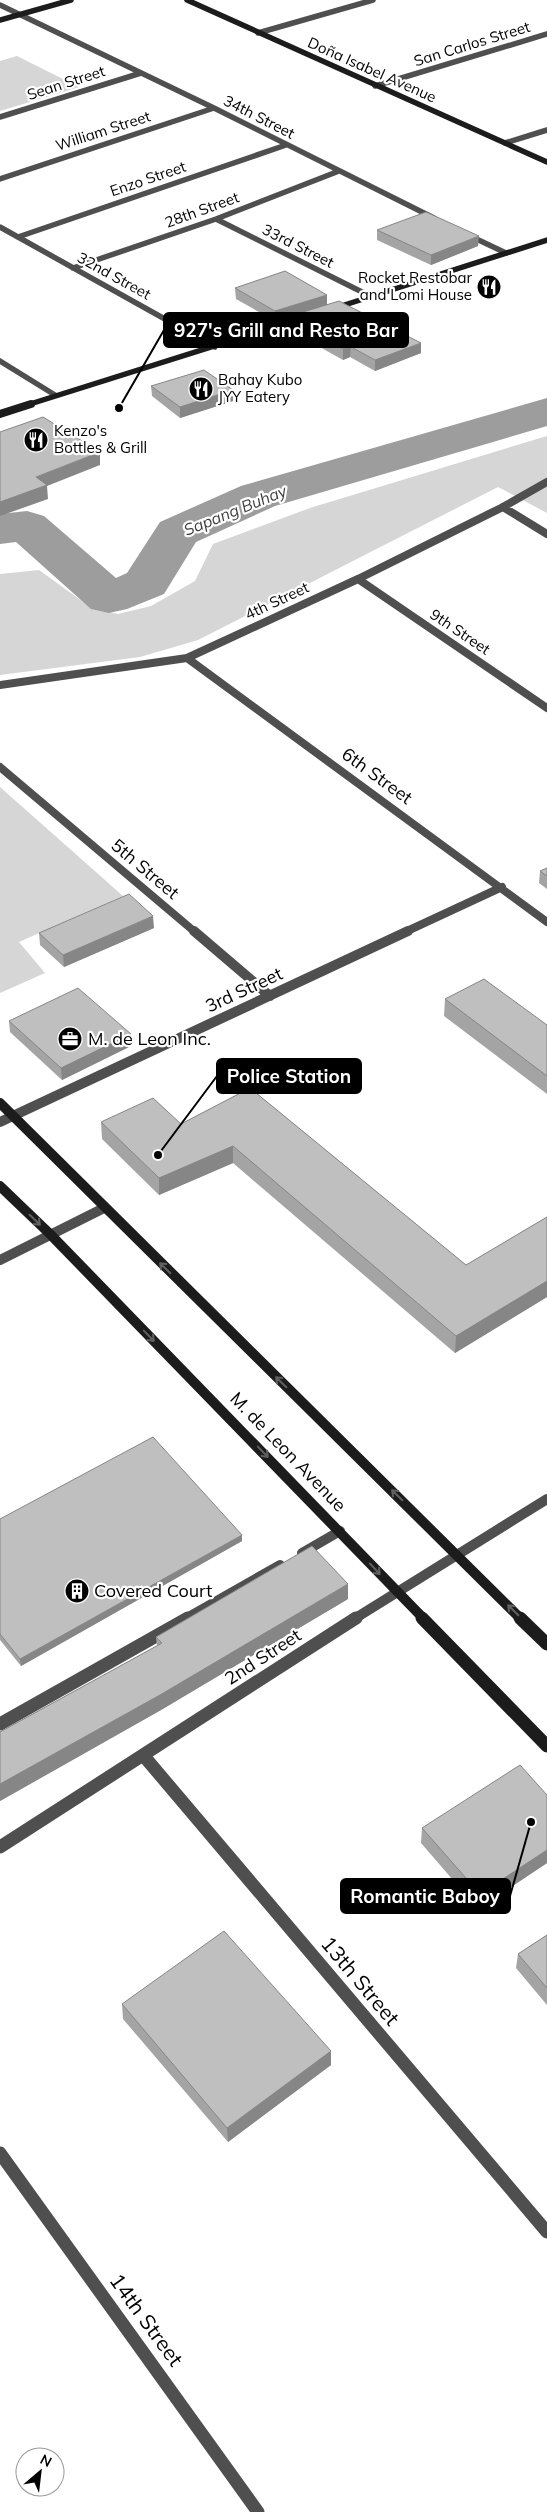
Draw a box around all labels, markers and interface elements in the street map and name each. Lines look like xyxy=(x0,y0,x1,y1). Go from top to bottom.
street label: San Carlos Street xyxy=(411,17,532,70)
street label: Doña Isabel Avenue xyxy=(305,33,439,106)
street label: Sean Street xyxy=(25,61,107,104)
street label: 34th Street xyxy=(220,91,298,143)
street label: William Street xyxy=(53,106,153,155)
street label: Enzo Street xyxy=(107,157,188,200)
street label: 28th Street xyxy=(162,187,241,232)
street label: 33rd Street xyxy=(259,219,337,272)
street label: 32nd Street xyxy=(74,248,154,304)
place label: Rocket Restobar and Lomi House xyxy=(358,268,473,304)
restaurant icon: Rocket Restobar and Lomi House xyxy=(476,274,502,300)
callout: 927's Grill and Resto Bar xyxy=(164,313,408,347)
text: 927's Grill and Resto Bar xyxy=(174,318,399,342)
place label: Bahay Kubo JYY Eatery xyxy=(218,370,302,406)
restaurant icon: Bahay Kubo JYY Eatery xyxy=(188,376,214,402)
place label: Kenzo's Bottles & Grill xyxy=(54,421,147,457)
restaurant icon: Kenzo's Bottles & Grill xyxy=(23,427,49,453)
water label: Sapang Buhay xyxy=(180,480,290,540)
street label: 4th Street xyxy=(242,577,312,624)
street label: 9th Street xyxy=(427,605,494,659)
street label: 6th Street xyxy=(337,742,417,809)
street label: 5th Street xyxy=(106,833,184,904)
street label: 3rd Street xyxy=(202,962,286,1017)
office icon: M. de Leon Inc. xyxy=(57,1026,83,1052)
place label: M. de Leon Inc. xyxy=(88,1027,211,1050)
callout: Police Station xyxy=(217,1059,361,1093)
text: Police Station xyxy=(227,1064,351,1088)
one-way arrow xyxy=(29,1214,42,1226)
one-way arrow xyxy=(159,1262,171,1274)
one-way arrow xyxy=(143,1329,155,1341)
one-way arrow xyxy=(275,1375,287,1388)
street label: M. de Leon Avenue xyxy=(225,1387,351,1516)
one-way arrow xyxy=(257,1446,269,1458)
one-way arrow xyxy=(391,1489,403,1501)
one-way arrow xyxy=(369,1563,381,1576)
building icon: Covered Court xyxy=(64,1578,90,1604)
place label: Covered Court xyxy=(94,1579,212,1602)
one-way arrow xyxy=(506,1604,519,1616)
street label: 2nd Street xyxy=(220,1623,305,1690)
callout: Romantic Baboy xyxy=(341,1879,510,1913)
text: Romantic Baboy xyxy=(350,1884,500,1908)
street label: 13th Street xyxy=(316,1930,406,2030)
street label: 14th Street xyxy=(104,2268,189,2371)
north arrow xyxy=(15,2447,65,2497)
text: N xyxy=(37,2450,55,2471)

